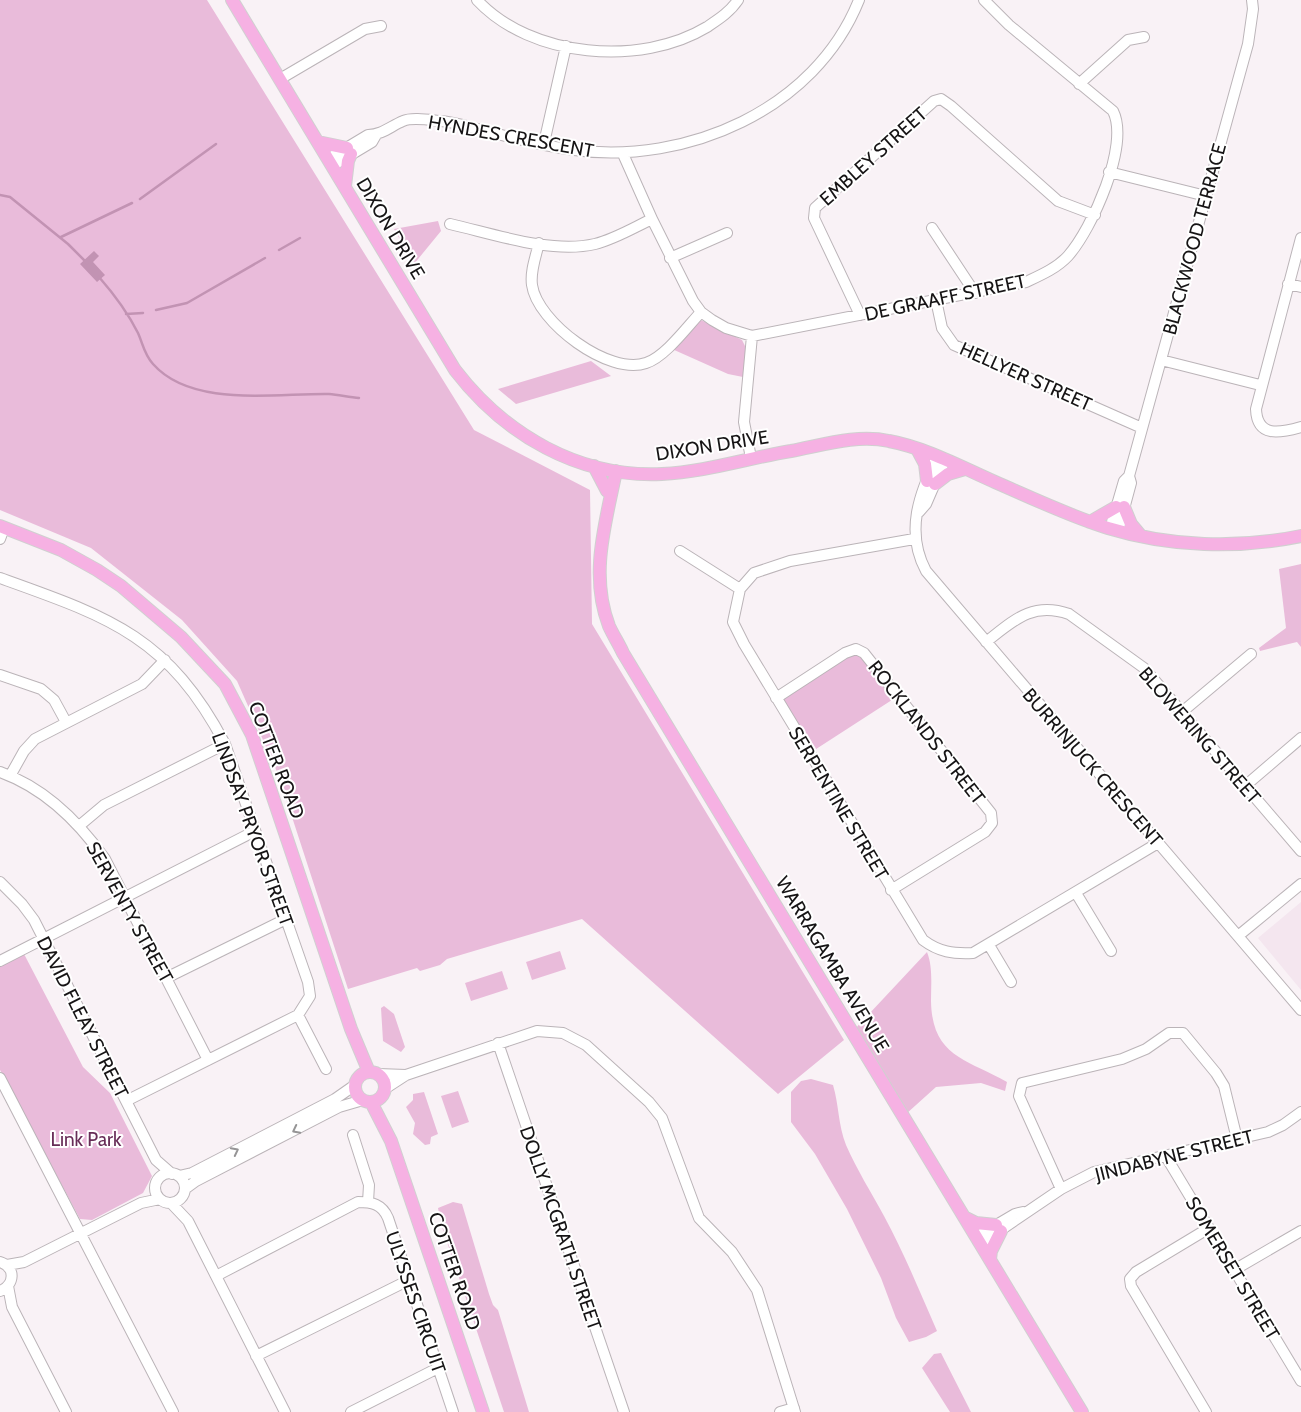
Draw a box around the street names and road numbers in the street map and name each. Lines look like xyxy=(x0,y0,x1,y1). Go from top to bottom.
street label: EMBLEY STREET xyxy=(815,102,932,210)
street label: HYNDES CRESCENT xyxy=(426,111,596,162)
street label: BLACKWOOD TERRACE xyxy=(1158,141,1231,337)
street label: DIXON DRIVE xyxy=(351,174,430,283)
street label: DE GRAAFF STREET xyxy=(862,269,1028,326)
street label: HELLYER STREET xyxy=(956,337,1095,416)
street label: DIXON DRIVE xyxy=(654,425,770,466)
street label: ROCKLANDS STREET xyxy=(863,656,990,809)
street label: BLOWERING STREET xyxy=(1134,662,1265,809)
street label: BURRINJUCK CRESCENT xyxy=(1018,684,1168,851)
street label: COTTER ROAD xyxy=(244,698,309,822)
street label: SERPENTINE STREET xyxy=(784,722,893,884)
street label: LINDSAY PRYOR STREET xyxy=(207,729,298,929)
street label: SERVENTY STREET xyxy=(81,838,178,987)
street label: WARRAGAMBA AVENUE xyxy=(771,872,894,1056)
street label: DAVID FLEAY STREET xyxy=(32,933,133,1102)
street label: DOLLY MCGRATH STREET xyxy=(515,1123,606,1333)
street label: JINDABYNE STREET xyxy=(1092,1125,1255,1186)
street label: SOMERSET STREET xyxy=(1181,1193,1284,1344)
street label: COTTER ROAD xyxy=(424,1209,486,1333)
street label: ULYSSES CIRCUIT xyxy=(380,1228,451,1376)

